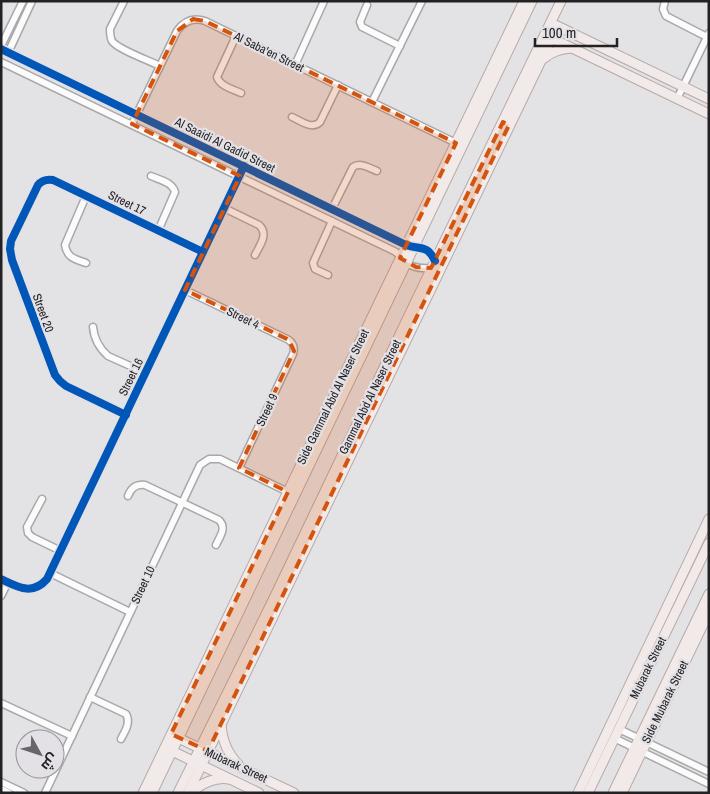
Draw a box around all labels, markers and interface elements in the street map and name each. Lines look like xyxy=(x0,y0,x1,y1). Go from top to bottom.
scale bar xyxy=(535,15,618,47)
text: 100 m xyxy=(542,22,576,43)
street label: Al Saba'en Street xyxy=(230,28,307,76)
street label: Al Saaidi Al Gadid Street xyxy=(171,113,278,176)
street label: Street 17 xyxy=(106,187,149,219)
street label: Street 20 xyxy=(29,291,57,335)
street label: Street 4 xyxy=(224,303,262,333)
street label: Side Gammal Abd Al Naser Street xyxy=(294,326,372,468)
street label: Gammal Abd Al Naser Street xyxy=(336,337,404,457)
street label: Street 16 xyxy=(115,356,147,398)
street label: Street 9 xyxy=(252,391,282,429)
street label: Street 10 xyxy=(127,564,159,606)
street label: Mubarak Street xyxy=(626,634,670,702)
street label: Side Mubarak Street xyxy=(638,658,692,746)
north arrow xyxy=(15,729,65,779)
street label: Mubarak Street xyxy=(202,744,270,787)
text: ش xyxy=(37,750,63,775)

